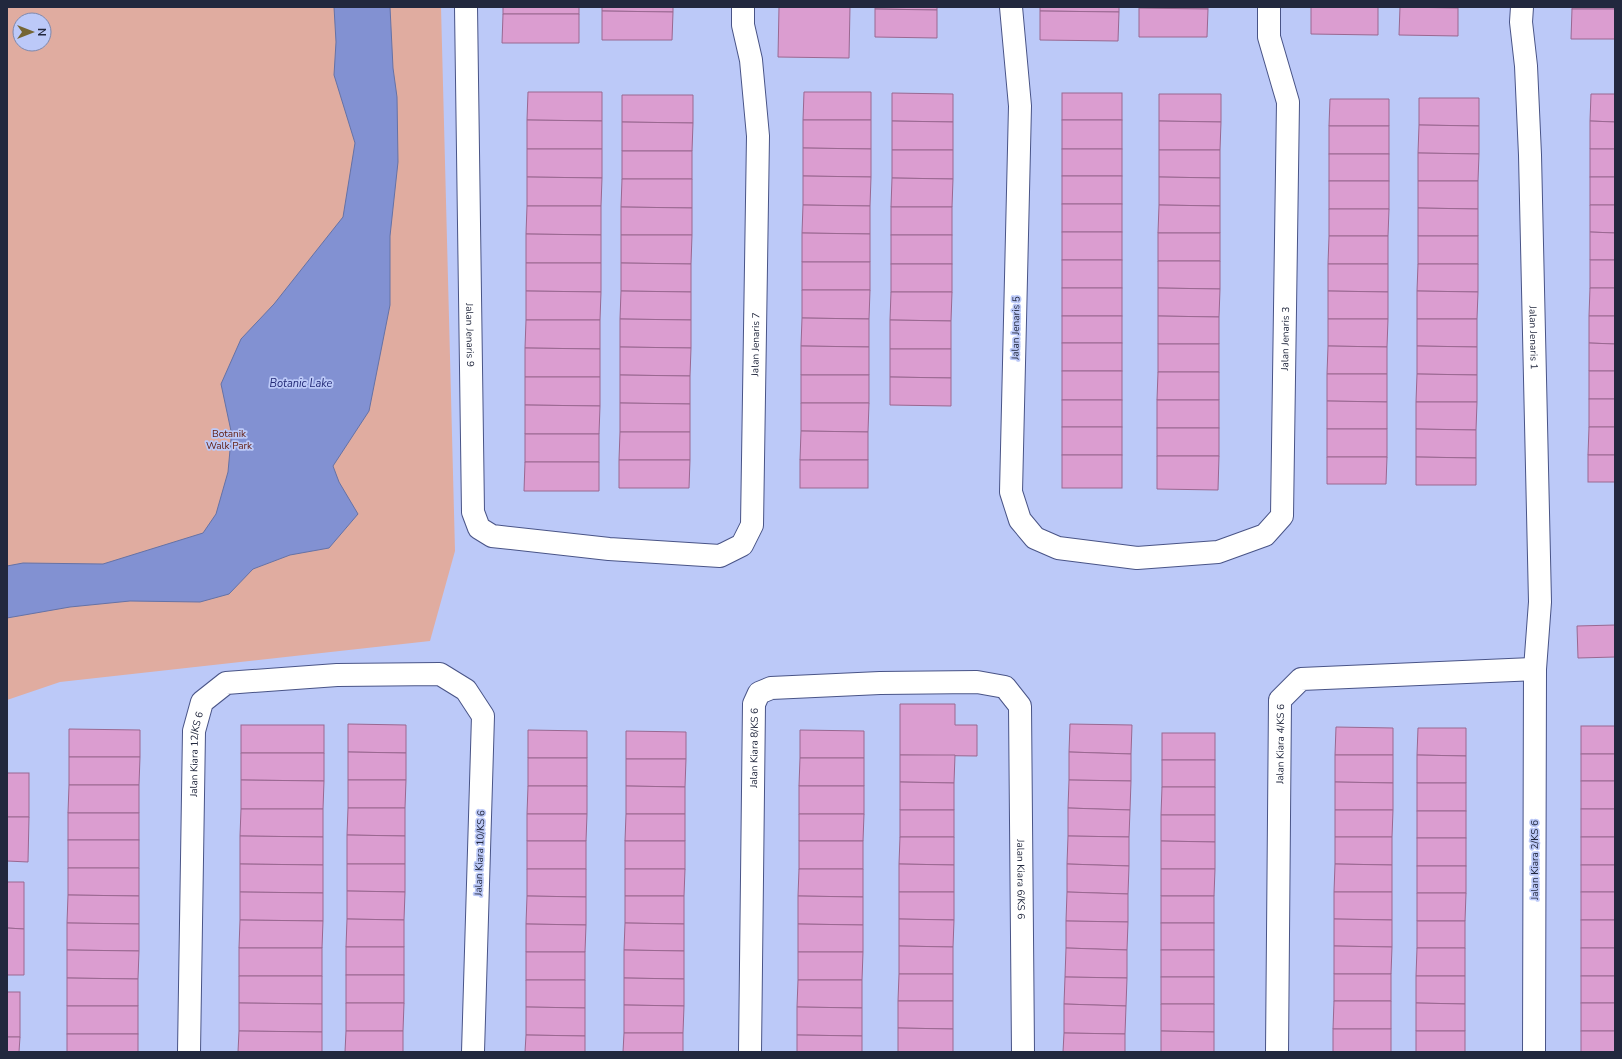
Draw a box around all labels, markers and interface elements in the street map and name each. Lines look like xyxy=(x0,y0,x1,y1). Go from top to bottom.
north arrow xyxy=(12,12,52,52)
text: N xyxy=(34,28,49,36)
street label: Jalan Jenaris 5 xyxy=(1008,296,1024,361)
street label: Jalan Jenaris 9 xyxy=(462,302,477,367)
street label: Jalan Jenaris 1 xyxy=(1525,304,1541,370)
street label: Jalan Jenaris 3 xyxy=(1278,307,1293,372)
street label: Jalan Jenaris 7 xyxy=(748,312,763,377)
water label: Botanic Lake xyxy=(270,376,333,391)
park label: Botanik Walk Park xyxy=(206,427,253,453)
street label: Jalan Kiara 4/KS 6 xyxy=(1273,704,1288,785)
street label: Jalan Kiara 8/KS 6 xyxy=(747,708,762,789)
street label: Jalan Kiara 12/KS 6 xyxy=(187,710,207,798)
street label: Jalan Kiara 10/KS 6 xyxy=(471,810,488,897)
street label: Jalan Kiara 2/KS 6 xyxy=(1528,820,1542,901)
street label: Jalan Kiara 6/KS 6 xyxy=(1013,838,1028,919)

